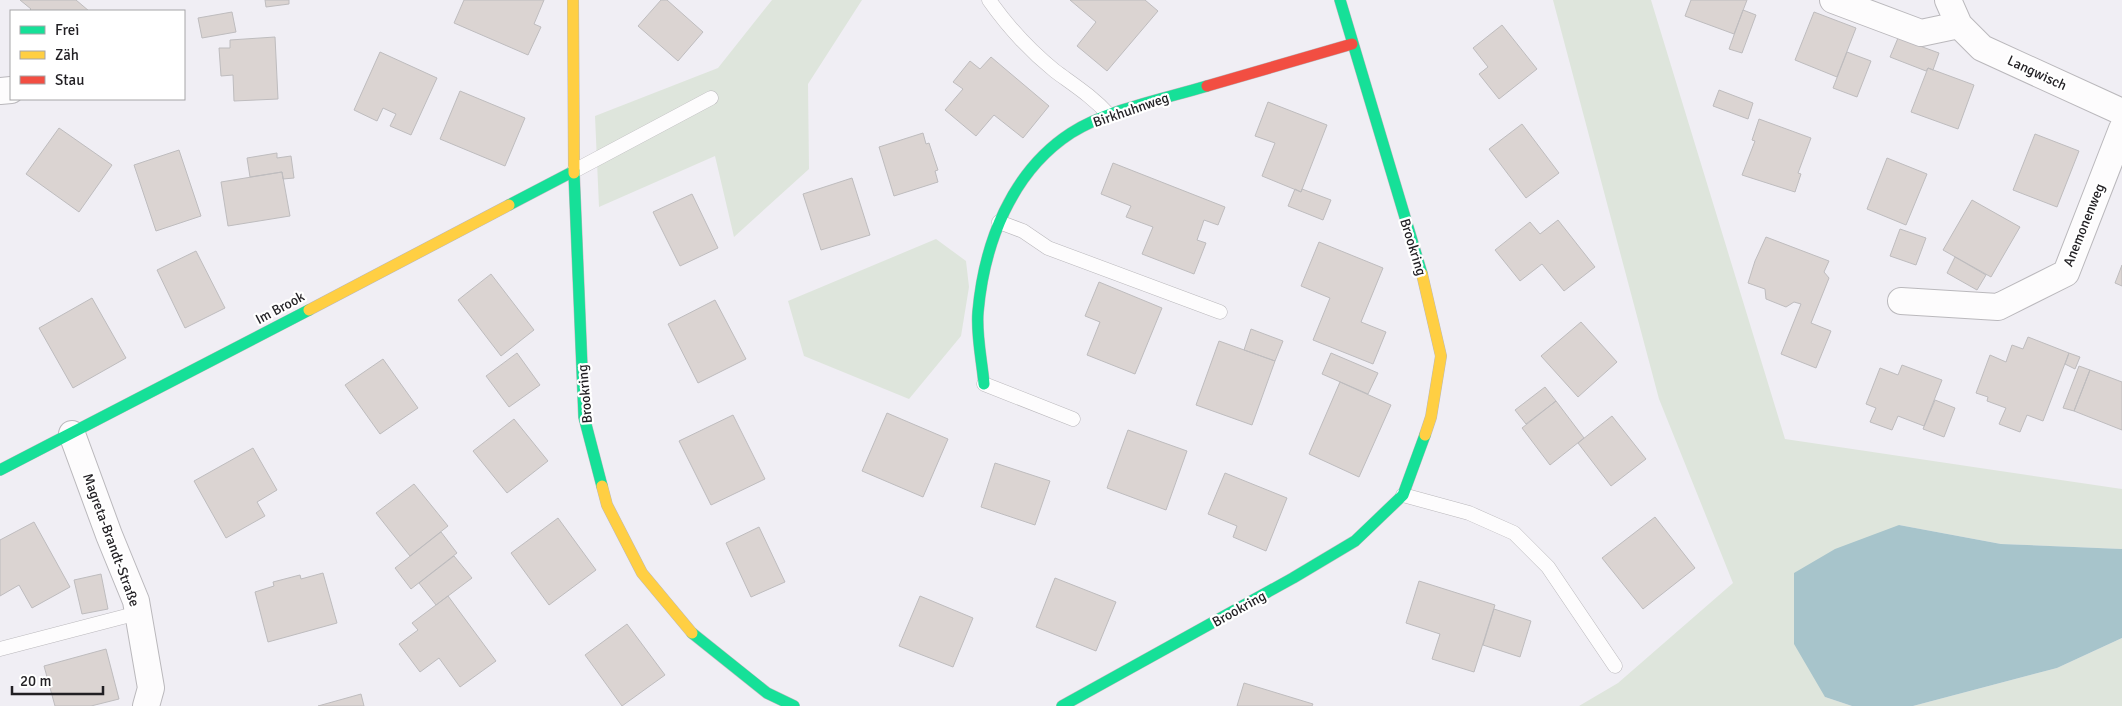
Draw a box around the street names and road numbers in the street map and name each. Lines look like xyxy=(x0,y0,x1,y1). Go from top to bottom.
street label: Langwisch xyxy=(2005,52,2069,94)
street label: Birkhuhnweg xyxy=(1091,89,1171,131)
street label: Anemonenweg xyxy=(2060,181,2108,269)
street label: Brookring xyxy=(1396,216,1430,278)
street label: Im Brook xyxy=(253,288,307,328)
street label: Brookring xyxy=(574,364,596,424)
street label: Magreta-Brandt-Straße xyxy=(79,471,143,609)
street label: Brookring xyxy=(1209,587,1269,631)

